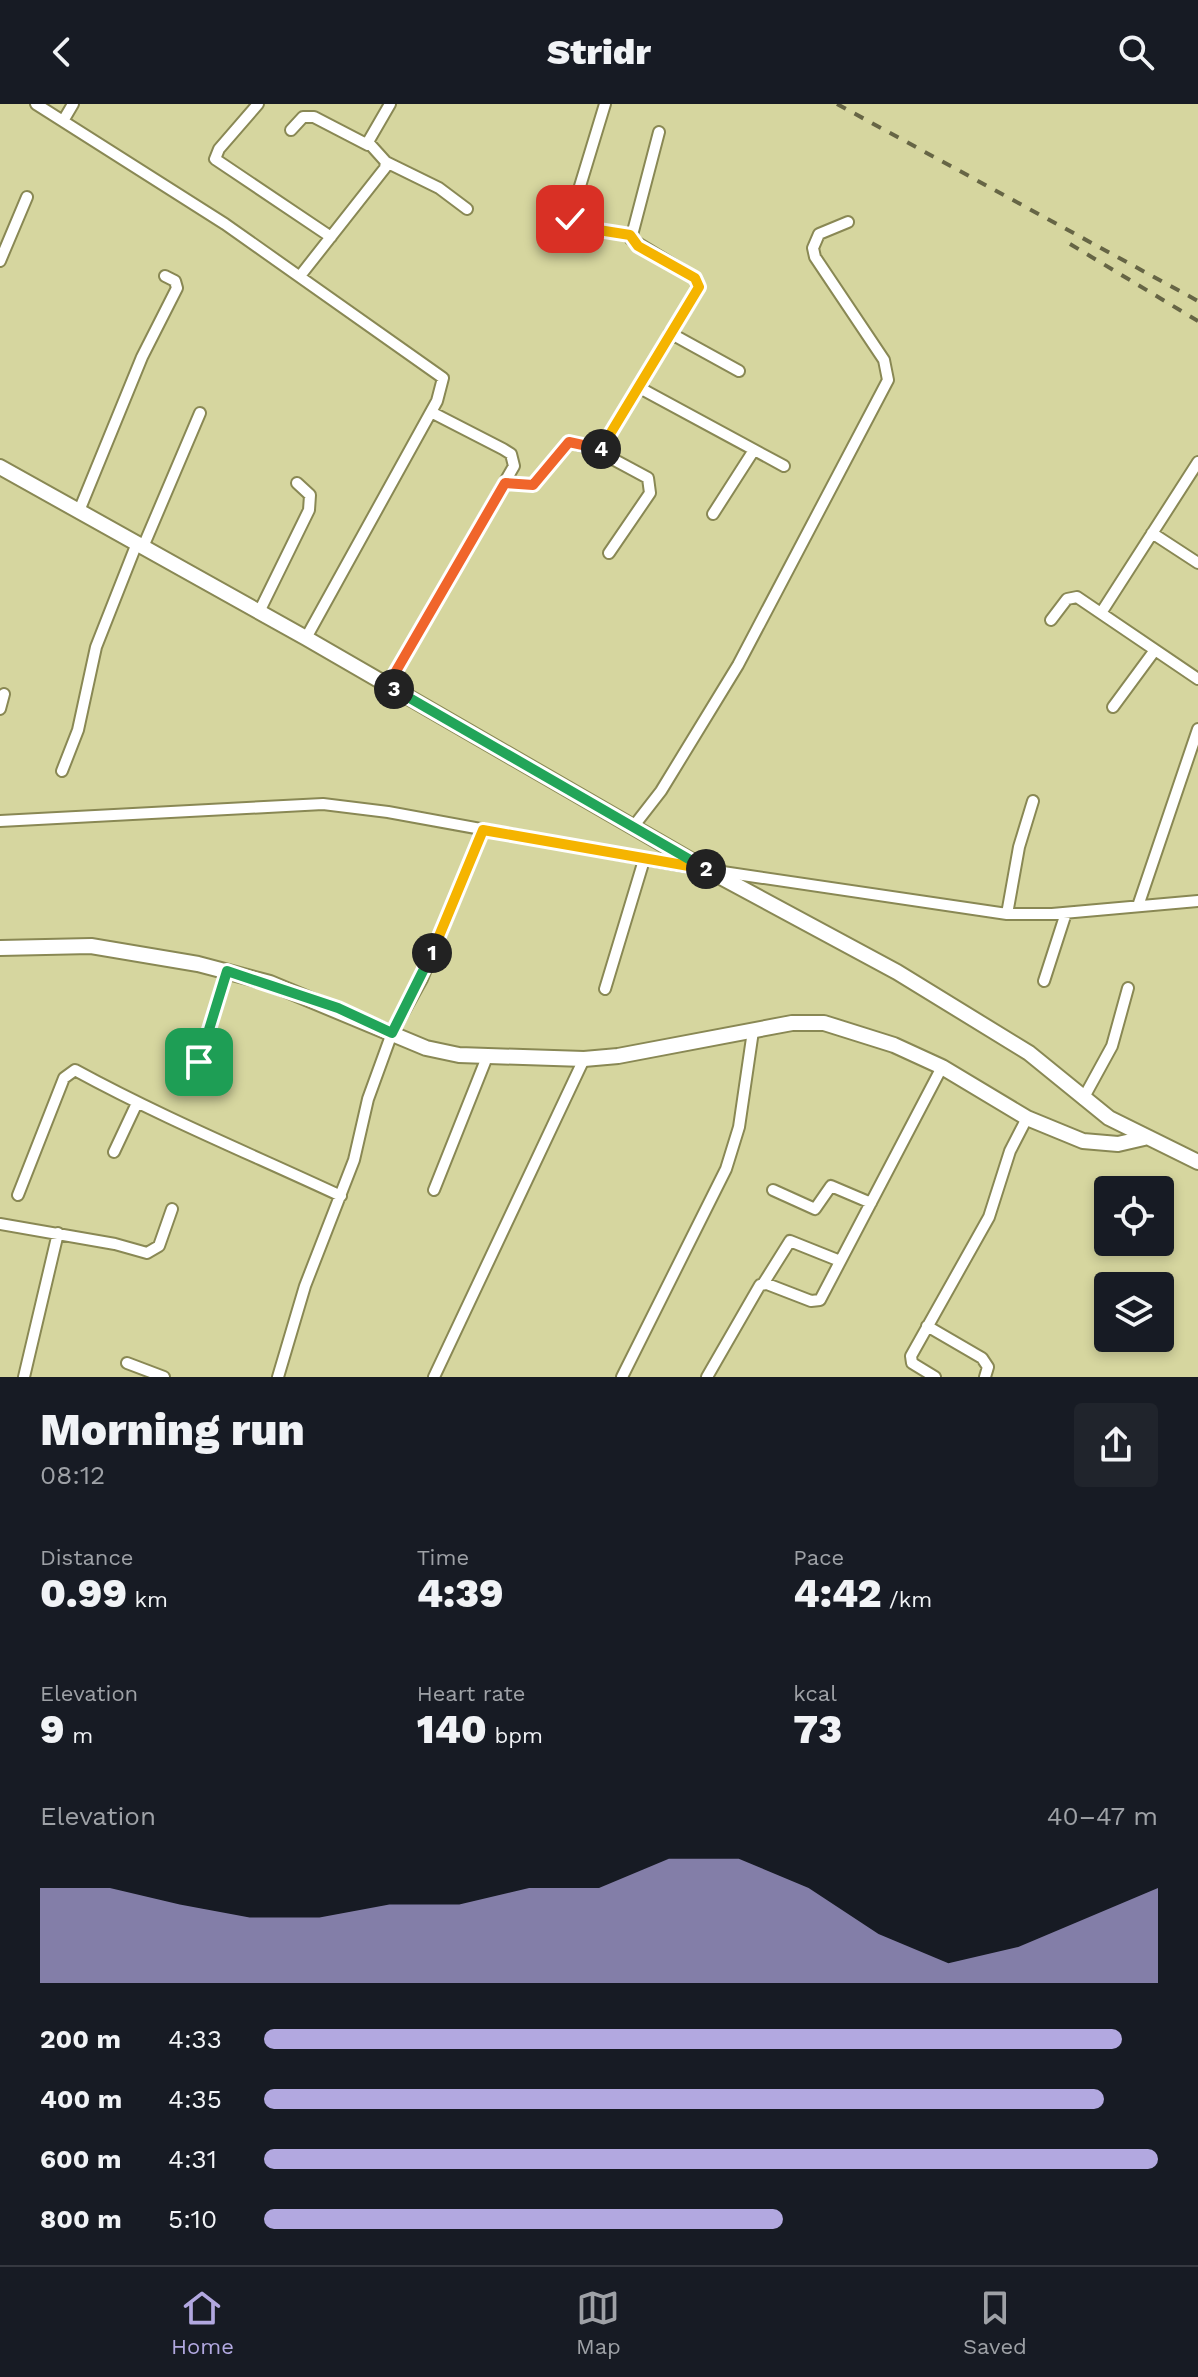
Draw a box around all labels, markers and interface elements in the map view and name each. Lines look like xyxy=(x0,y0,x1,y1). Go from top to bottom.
icon: back xyxy=(40,30,84,74)
icon: search xyxy=(1114,30,1158,74)
text: Stridr xyxy=(547,31,651,73)
pin xyxy=(536,185,604,253)
icon: check xyxy=(548,197,592,241)
pin: 4 xyxy=(581,429,621,469)
text: 4 xyxy=(594,436,608,461)
pin: 3 xyxy=(374,669,414,709)
text: 3 xyxy=(387,676,401,701)
pin: 2 xyxy=(686,849,726,889)
text: 2 xyxy=(699,856,713,881)
pin: 1 xyxy=(412,933,452,973)
text: 1 xyxy=(427,940,437,965)
pin xyxy=(165,1028,233,1096)
icon: arrive xyxy=(177,1040,221,1084)
map controls xyxy=(1094,1176,1174,1352)
button: locate xyxy=(1094,1176,1174,1256)
button: layers xyxy=(1094,1272,1174,1352)
button: share xyxy=(1074,1403,1158,1487)
text: Morning run xyxy=(40,1404,305,1456)
text: 08:12 xyxy=(40,1460,105,1490)
text: Distance xyxy=(40,1545,134,1570)
text: Time xyxy=(417,1545,469,1570)
text: Pace xyxy=(793,1545,844,1570)
text: 0.99 xyxy=(40,1570,127,1617)
text: 4:39 xyxy=(417,1570,504,1617)
text: 4:42 xyxy=(793,1570,882,1617)
text: km xyxy=(127,1587,168,1612)
text: /km xyxy=(882,1587,932,1612)
text: Elevation xyxy=(40,1681,138,1706)
text: Heart rate xyxy=(417,1681,525,1706)
text: kcal xyxy=(793,1681,837,1706)
text: 9 xyxy=(40,1706,65,1753)
text: 140 xyxy=(417,1706,487,1753)
text: 73 xyxy=(793,1706,842,1753)
text: m xyxy=(65,1723,93,1748)
text: bpm xyxy=(487,1723,543,1748)
text: Elevation xyxy=(40,1801,156,1831)
text: 40–47 m xyxy=(1047,1801,1158,1831)
text: 200 m xyxy=(40,2024,121,2054)
text: 4:33 xyxy=(168,2024,222,2054)
text: 400 m xyxy=(40,2084,122,2114)
text: 4:35 xyxy=(168,2084,222,2114)
text: 600 m xyxy=(40,2144,121,2174)
text: 4:31 xyxy=(168,2144,217,2174)
text: 800 m xyxy=(40,2204,122,2234)
text: 5:10 xyxy=(168,2204,217,2234)
tab: Home xyxy=(171,2286,234,2359)
tab: Map xyxy=(576,2286,621,2359)
tab: Saved xyxy=(963,2286,1027,2359)

